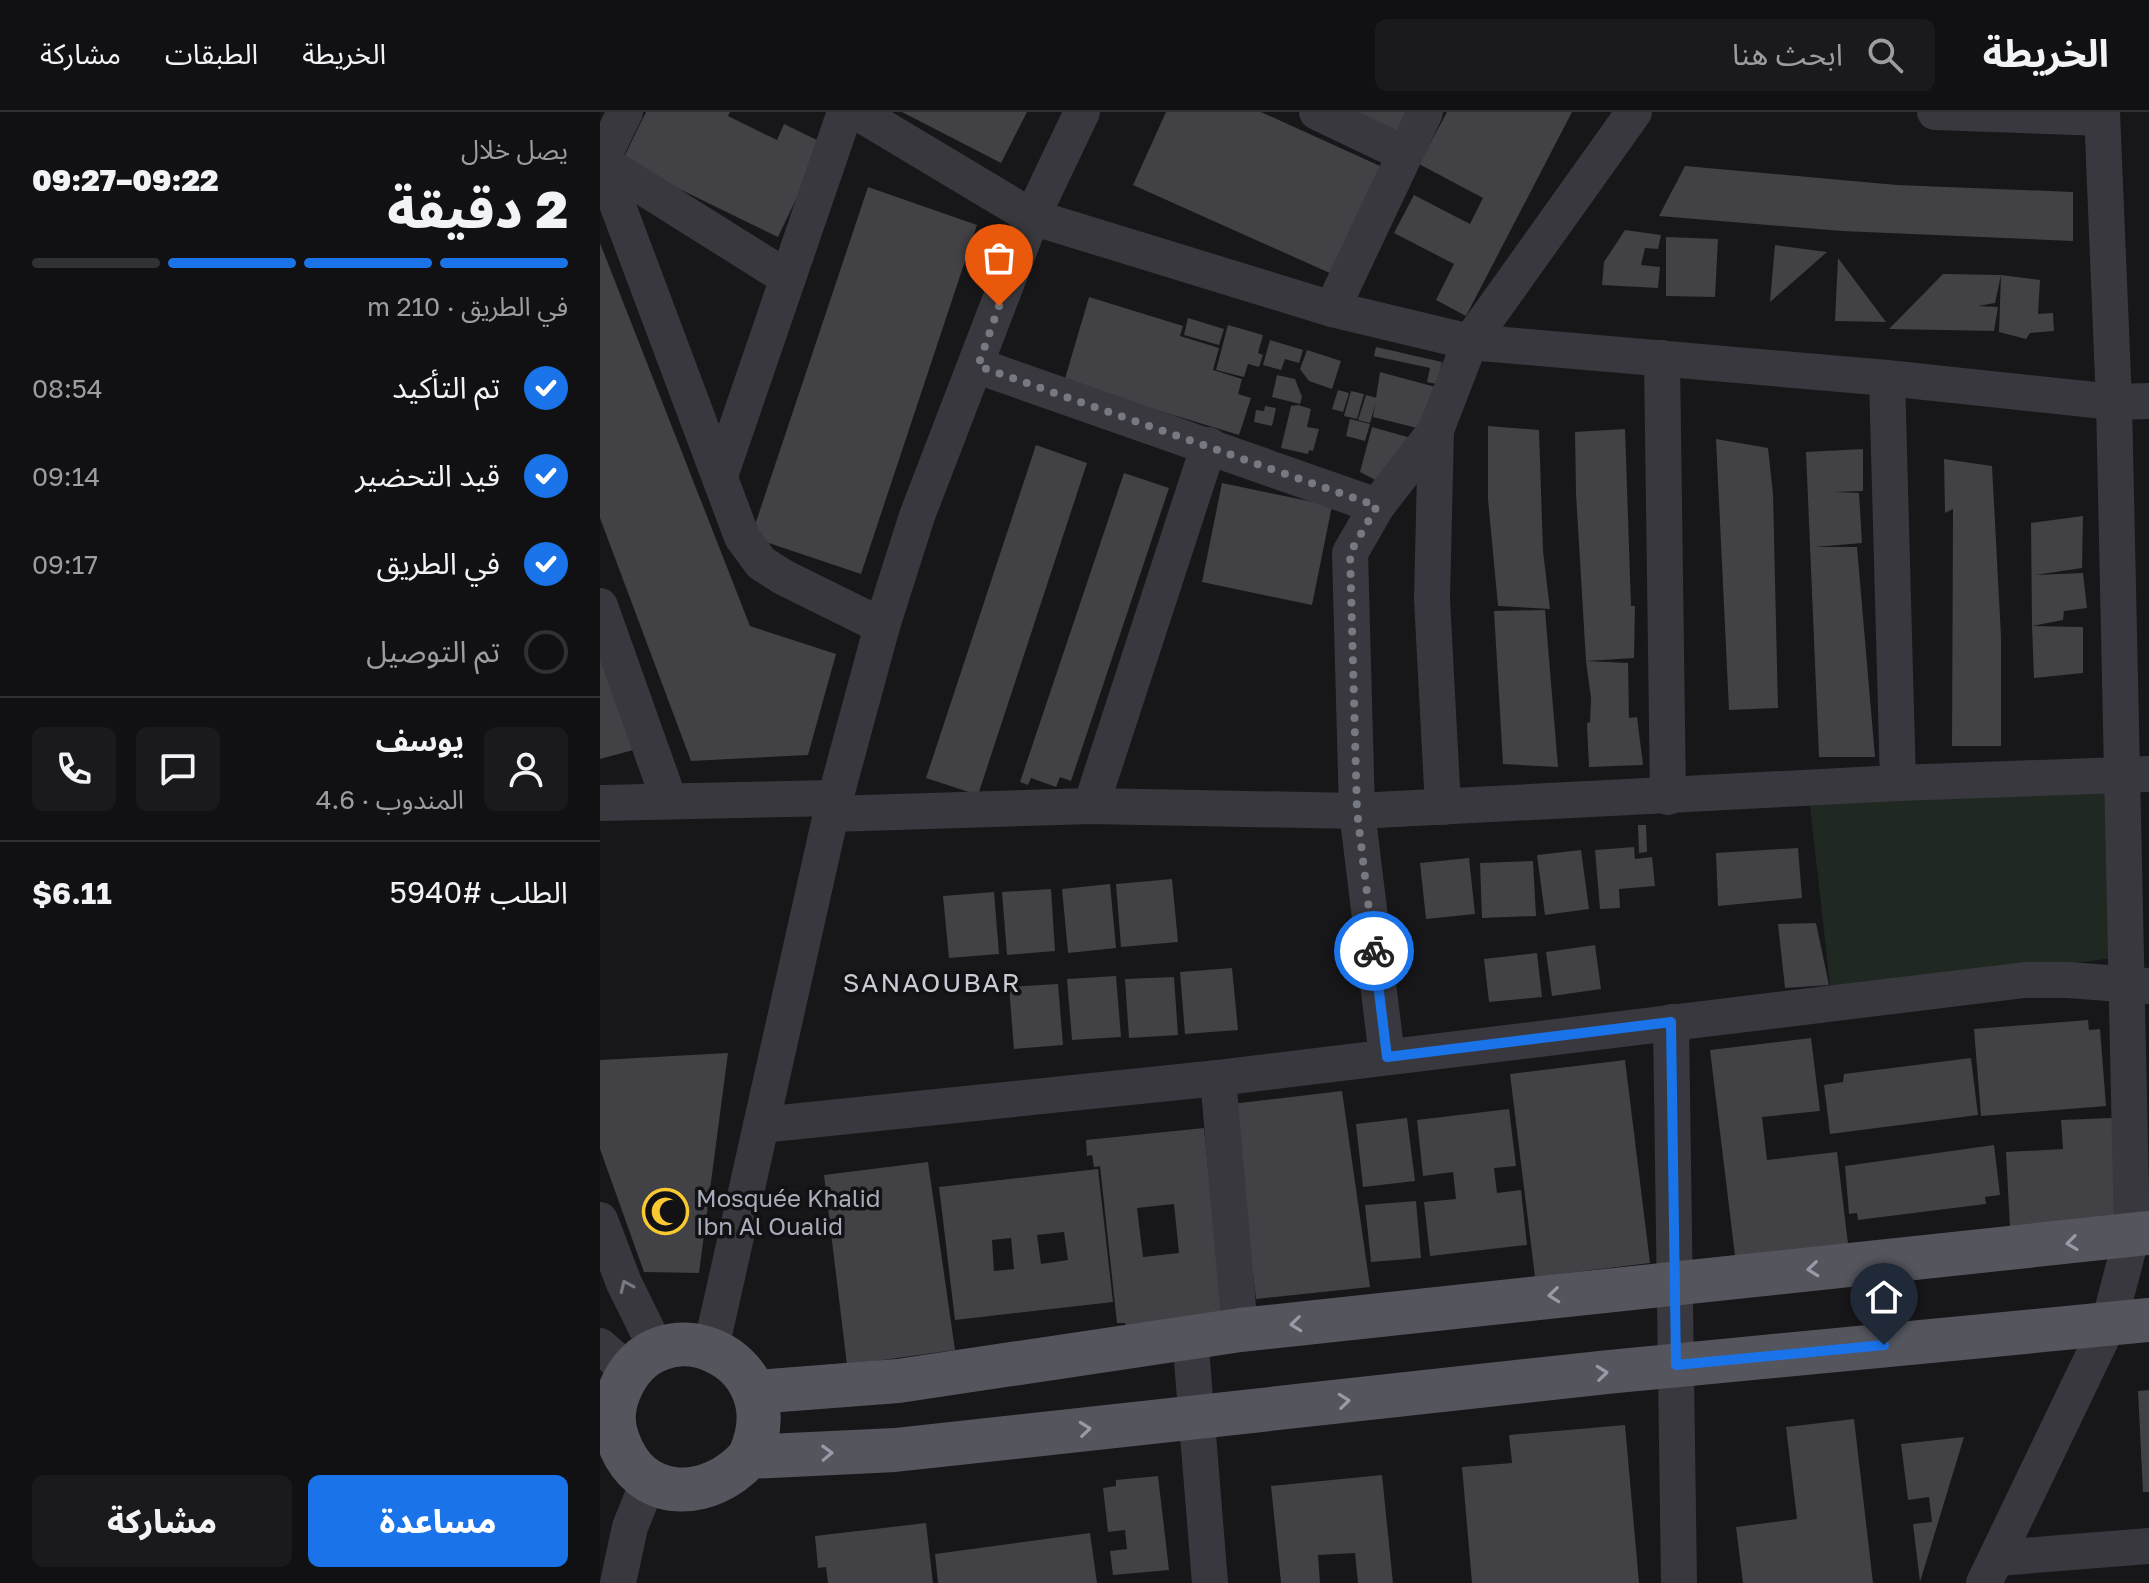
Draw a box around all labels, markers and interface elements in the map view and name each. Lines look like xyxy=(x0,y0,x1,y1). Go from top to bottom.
search box xyxy=(1375,19,1935,91)
text: الخريطة xyxy=(1983,30,2109,75)
icon: search xyxy=(1863,33,1907,77)
text: ابحث هنا xyxy=(1732,36,1843,72)
text: مشاركة xyxy=(40,37,121,70)
text: الطبقات xyxy=(165,37,258,70)
text: الخريطة xyxy=(302,37,386,70)
text: يصل خلال xyxy=(461,134,568,165)
text: 09:22–09:27 xyxy=(32,162,219,198)
text: 2 دقيقة xyxy=(387,177,568,239)
pin xyxy=(965,224,1033,306)
icon: bag xyxy=(977,236,1021,280)
text: في الطريق · 210 m xyxy=(367,291,568,322)
icon: check xyxy=(524,366,568,410)
text: تم التأكيد xyxy=(392,369,500,405)
text: 08:54 xyxy=(32,373,103,404)
icon: check xyxy=(524,454,568,498)
text: قيد التحضير xyxy=(355,457,500,493)
text: 09:14 xyxy=(32,461,100,492)
icon: check xyxy=(524,542,568,586)
text: في الطريق xyxy=(377,545,500,581)
text: 09:17 xyxy=(32,549,98,580)
text: تم التوصيل xyxy=(366,633,500,669)
text: يوسف xyxy=(376,722,464,758)
button: phone xyxy=(32,727,116,811)
button: chat xyxy=(136,727,220,811)
button: person xyxy=(484,727,568,811)
text: المندوب · 4.6 xyxy=(316,784,464,815)
text: الطلب #5940 xyxy=(390,874,568,910)
text: $6.11 xyxy=(32,875,112,911)
courier xyxy=(1334,911,1414,991)
icon: bike xyxy=(1352,929,1396,973)
district label: SANAOUBAR xyxy=(843,967,1021,998)
place label: Mosquée Khalid Ibn Al Oualid xyxy=(696,1183,881,1240)
mosque icon: Mosquée Khalid Ibn Al Oualid xyxy=(641,1187,689,1235)
one-way arrow xyxy=(2065,1234,2079,1251)
one-way arrow xyxy=(1806,1260,1819,1277)
pin xyxy=(1850,1263,1918,1345)
icon: home xyxy=(1862,1275,1906,1319)
one-way arrow xyxy=(620,1280,636,1295)
one-way arrow xyxy=(1547,1287,1560,1304)
one-way arrow xyxy=(1289,1315,1302,1332)
one-way arrow xyxy=(1596,1364,1609,1381)
one-way arrow xyxy=(1338,1393,1351,1410)
one-way arrow xyxy=(1079,1421,1092,1438)
one-way arrow xyxy=(821,1445,834,1462)
button: مشاركة xyxy=(32,1475,292,1567)
button: مساعدة xyxy=(308,1475,568,1567)

